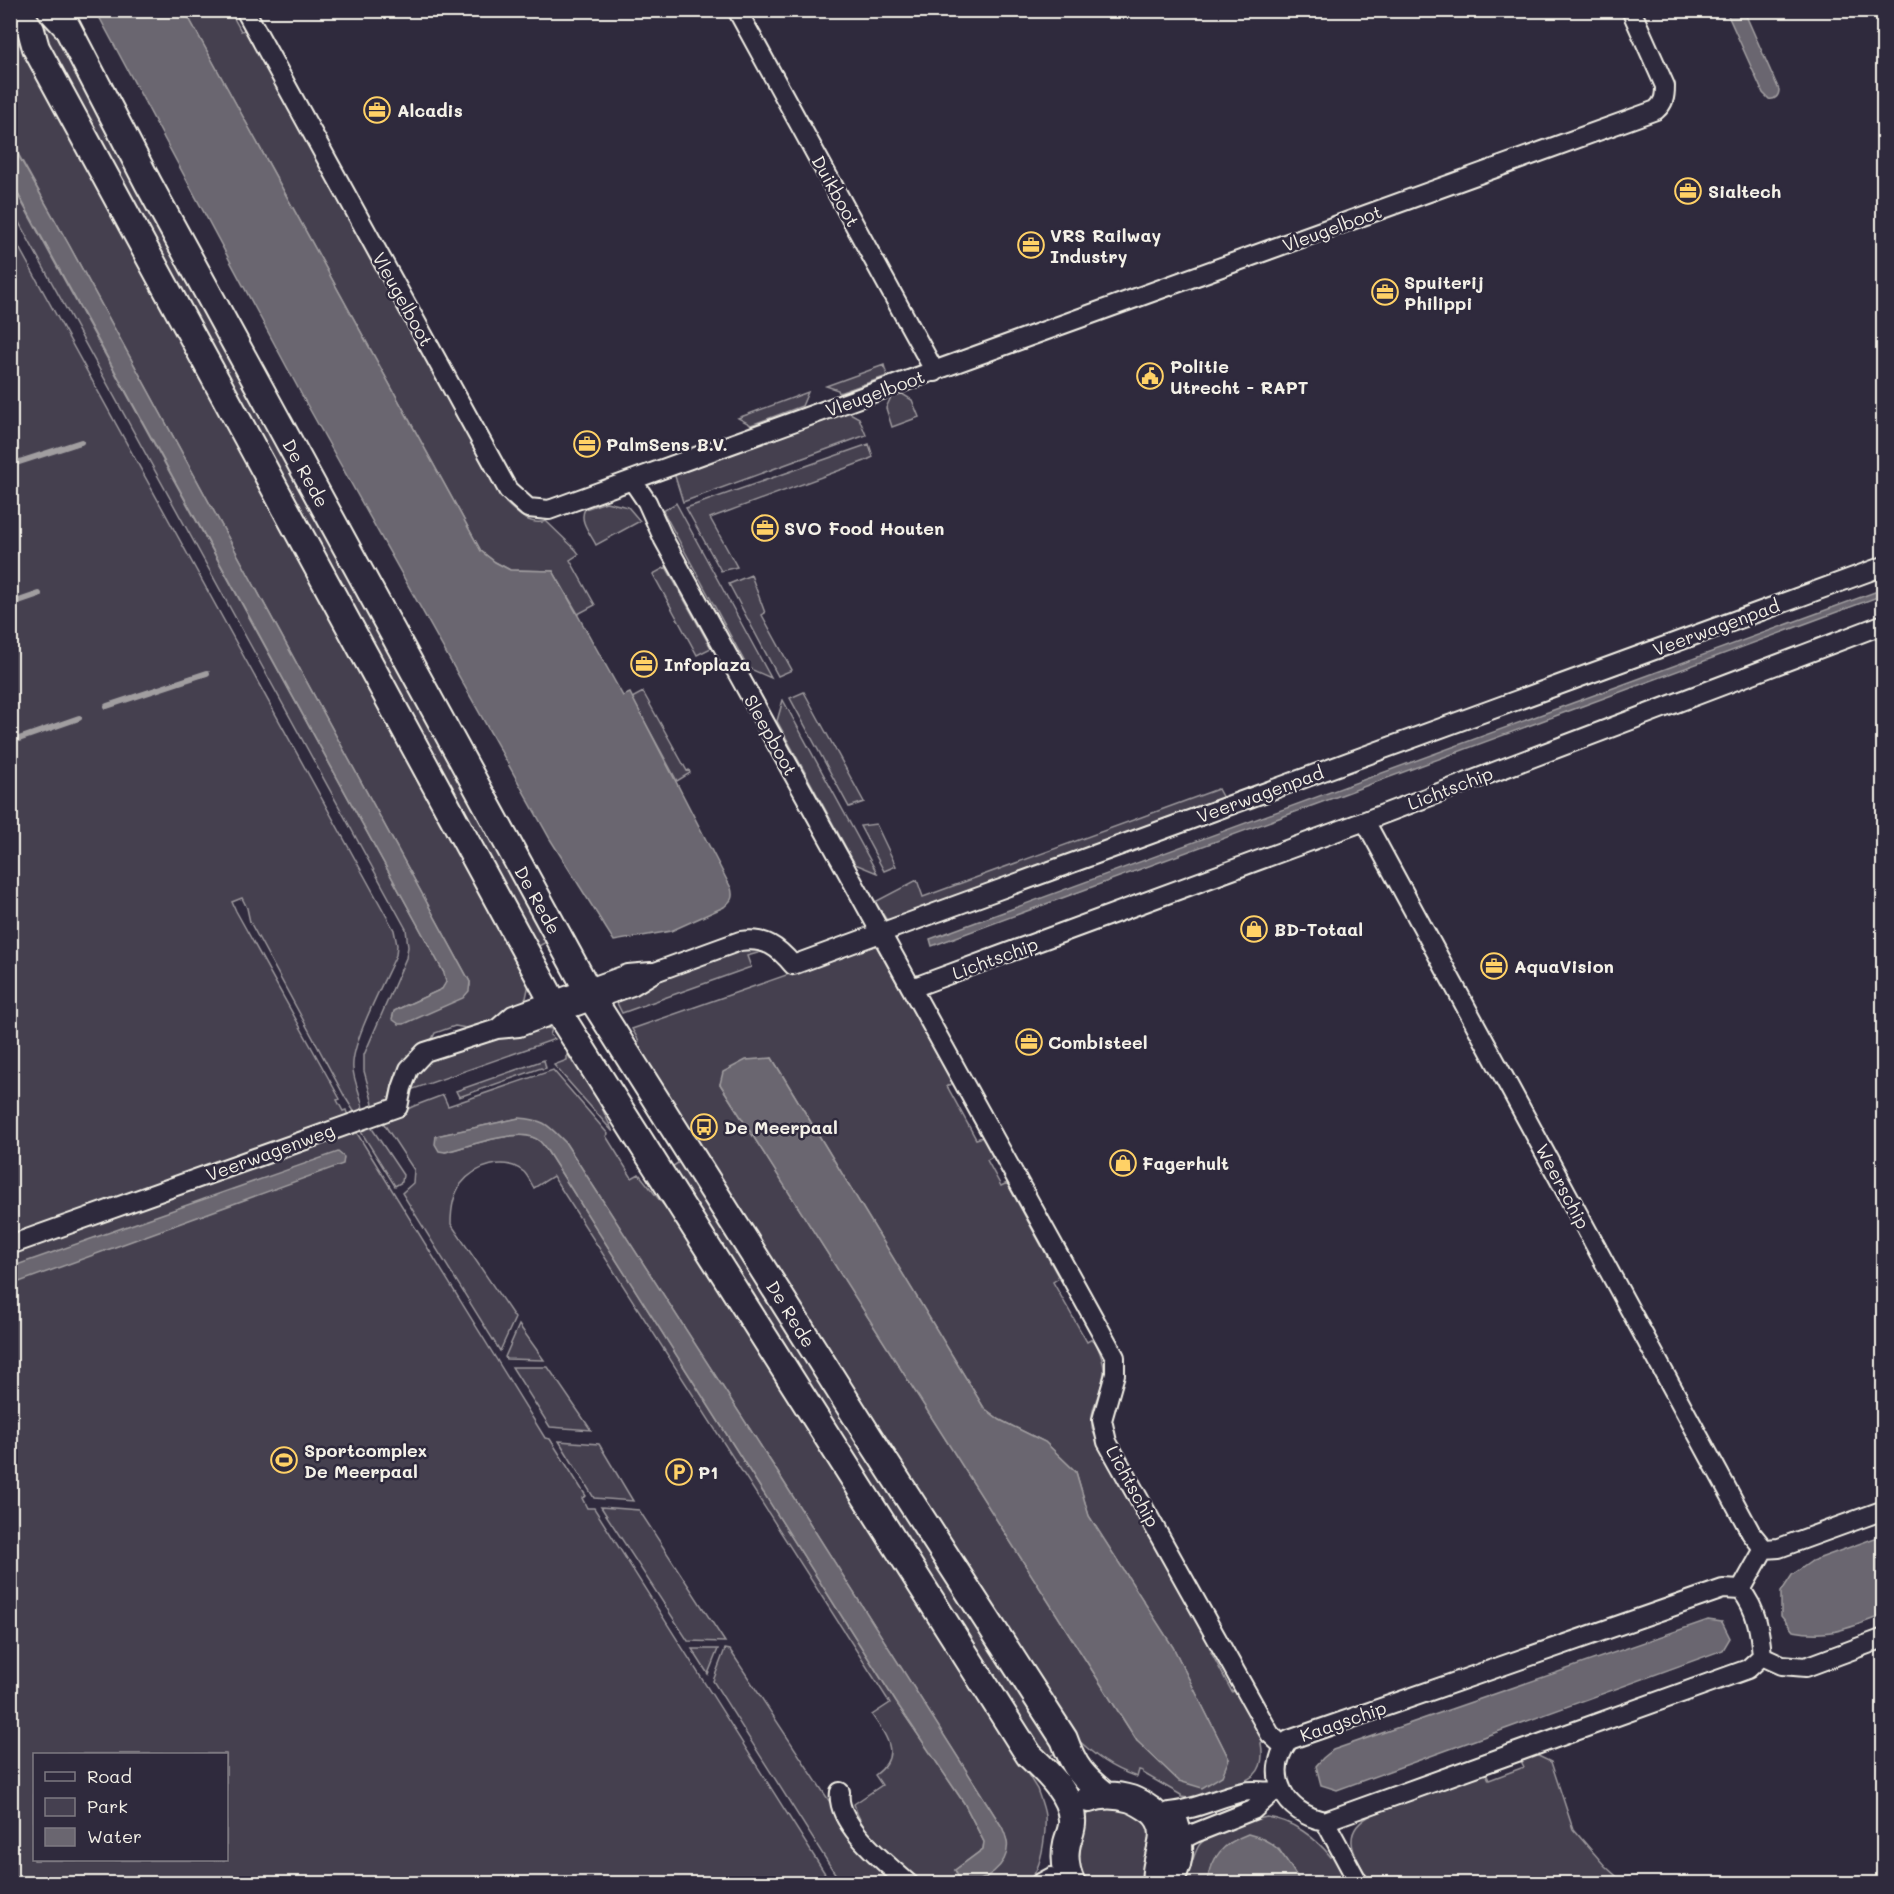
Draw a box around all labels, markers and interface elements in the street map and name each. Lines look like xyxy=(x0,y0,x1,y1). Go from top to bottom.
office icon: Alcadis xyxy=(362,95,392,125)
place label: Alcadis xyxy=(397,98,463,122)
street label: Duikboot xyxy=(807,151,865,231)
office icon: Sialtech xyxy=(1673,176,1703,206)
place label: Sialtech xyxy=(1708,179,1781,203)
street label: Vleugelboot xyxy=(1279,199,1385,257)
place label: VRS Railway Industry xyxy=(1050,223,1161,268)
office icon: VRS Railway Industry xyxy=(1016,230,1046,260)
street label: Vleugelboot xyxy=(367,248,439,350)
place label: Spuiterij Philippi xyxy=(1404,270,1484,315)
office icon: Spuiterij Philippi xyxy=(1370,277,1400,307)
place label: Politie Utrecht - RAPT xyxy=(1170,354,1309,399)
public building icon: Politie Utrecht - RAPT xyxy=(1135,361,1165,391)
street label: Vleugelboot xyxy=(822,364,928,422)
office icon: PalmSens B.V. xyxy=(572,429,602,459)
place label: PalmSens B.V. xyxy=(606,432,728,456)
street label: De Rede xyxy=(277,435,335,511)
office icon: SVO Food Houten xyxy=(750,513,780,543)
place label: SVO Food Houten xyxy=(784,516,944,540)
street label: Veerwagenpad xyxy=(1649,593,1783,661)
office icon: Infoplaza xyxy=(629,649,659,679)
place label: Infoplaza xyxy=(664,652,751,676)
street label: Sleepboot xyxy=(739,690,803,780)
street label: Veerwagenpad xyxy=(1193,760,1327,828)
street label: Lichtschip xyxy=(1404,761,1496,815)
street label: De Rede xyxy=(509,862,567,938)
shop icon: BD-Totaal xyxy=(1239,914,1269,944)
place label: BD-Totaal xyxy=(1274,917,1363,941)
street label: Lichtschip xyxy=(949,931,1041,985)
office icon: AquaVision xyxy=(1479,951,1509,981)
place label: AquaVision xyxy=(1514,954,1614,978)
office icon: Combisteel xyxy=(1014,1027,1044,1057)
place label: Combisteel xyxy=(1048,1030,1148,1054)
bus stop icon: De Meerpaal xyxy=(689,1112,719,1142)
place label: De Meerpaal xyxy=(724,1115,838,1139)
street label: Veerwagenweg xyxy=(202,1118,338,1186)
street label: Weerschip xyxy=(1531,1139,1595,1233)
shop icon: Fagerhult xyxy=(1108,1148,1138,1178)
place label: Fagerhult xyxy=(1142,1151,1229,1175)
street label: De Rede xyxy=(761,1276,821,1352)
place label: Sportcomplex De Meerpaal xyxy=(304,1438,427,1483)
street label: Lichtschip xyxy=(1101,1441,1165,1531)
sports icon: Sportcomplex De Meerpaal xyxy=(269,1445,299,1475)
parking icon: P1 xyxy=(664,1457,694,1487)
place label: P1 xyxy=(698,1460,718,1484)
street label: Kaagschip xyxy=(1297,1695,1389,1747)
legend xyxy=(33,1753,228,1861)
text: Road xyxy=(87,1764,132,1788)
text: Park xyxy=(87,1794,128,1818)
text: Water xyxy=(87,1824,142,1848)

